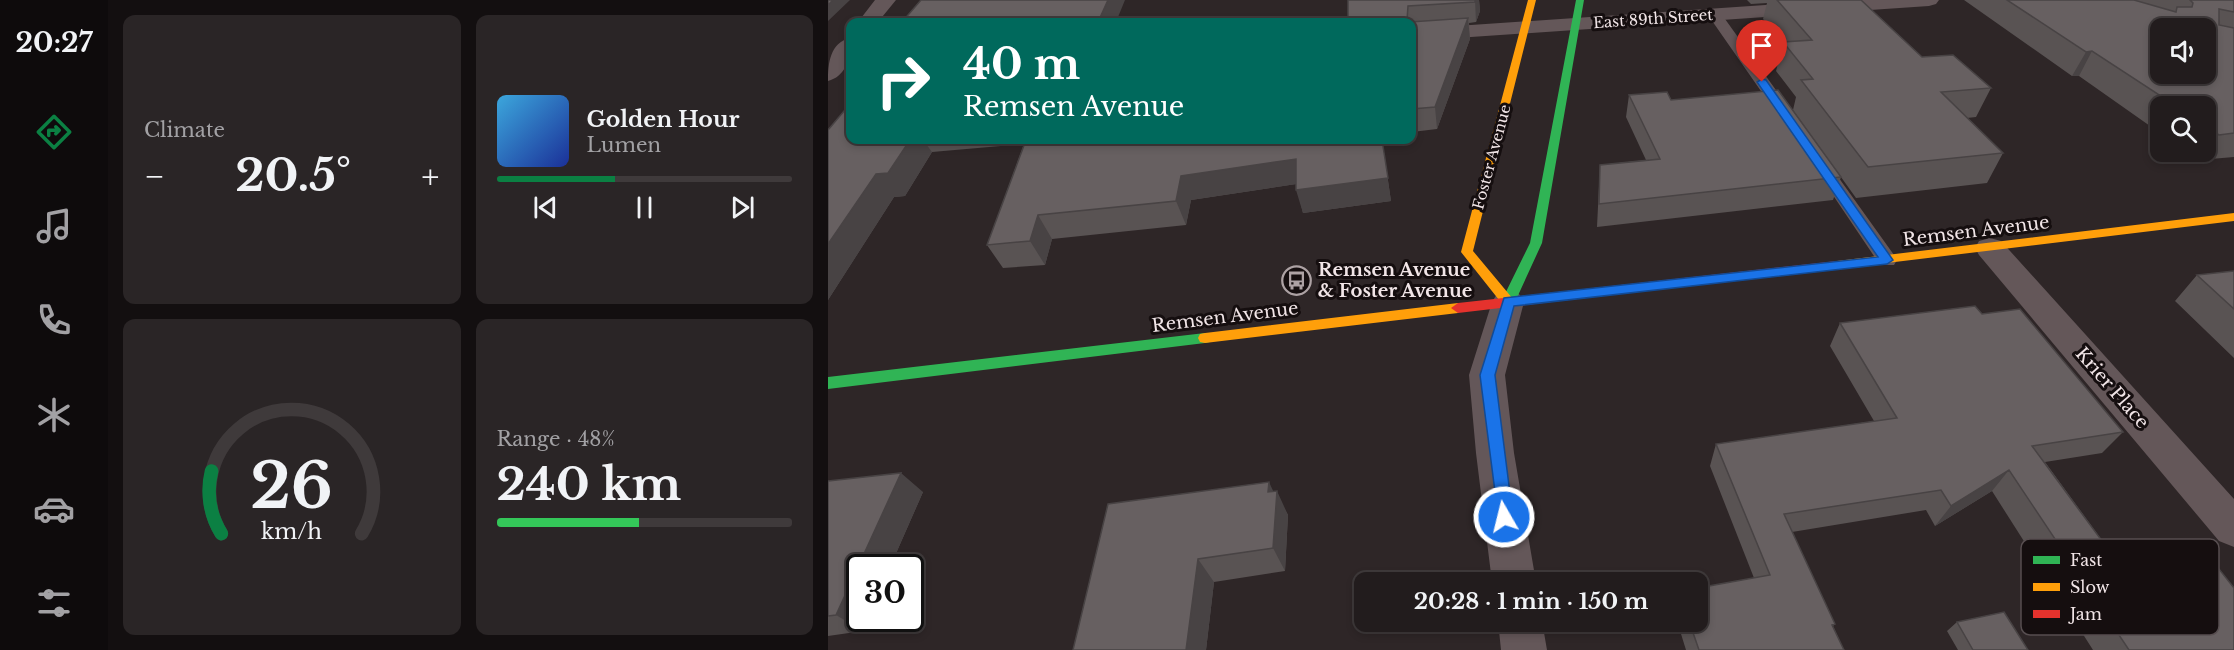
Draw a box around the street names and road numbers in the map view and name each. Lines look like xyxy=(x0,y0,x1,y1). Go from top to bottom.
street label: East 89th Street xyxy=(1592,5,1714,32)
street label: Foster Avenue xyxy=(1468,102,1515,211)
street label: Remsen Avenue xyxy=(1901,211,2051,251)
street label: Remsen Avenue xyxy=(1150,297,1300,337)
street label: Krier Place xyxy=(2071,343,2153,433)

